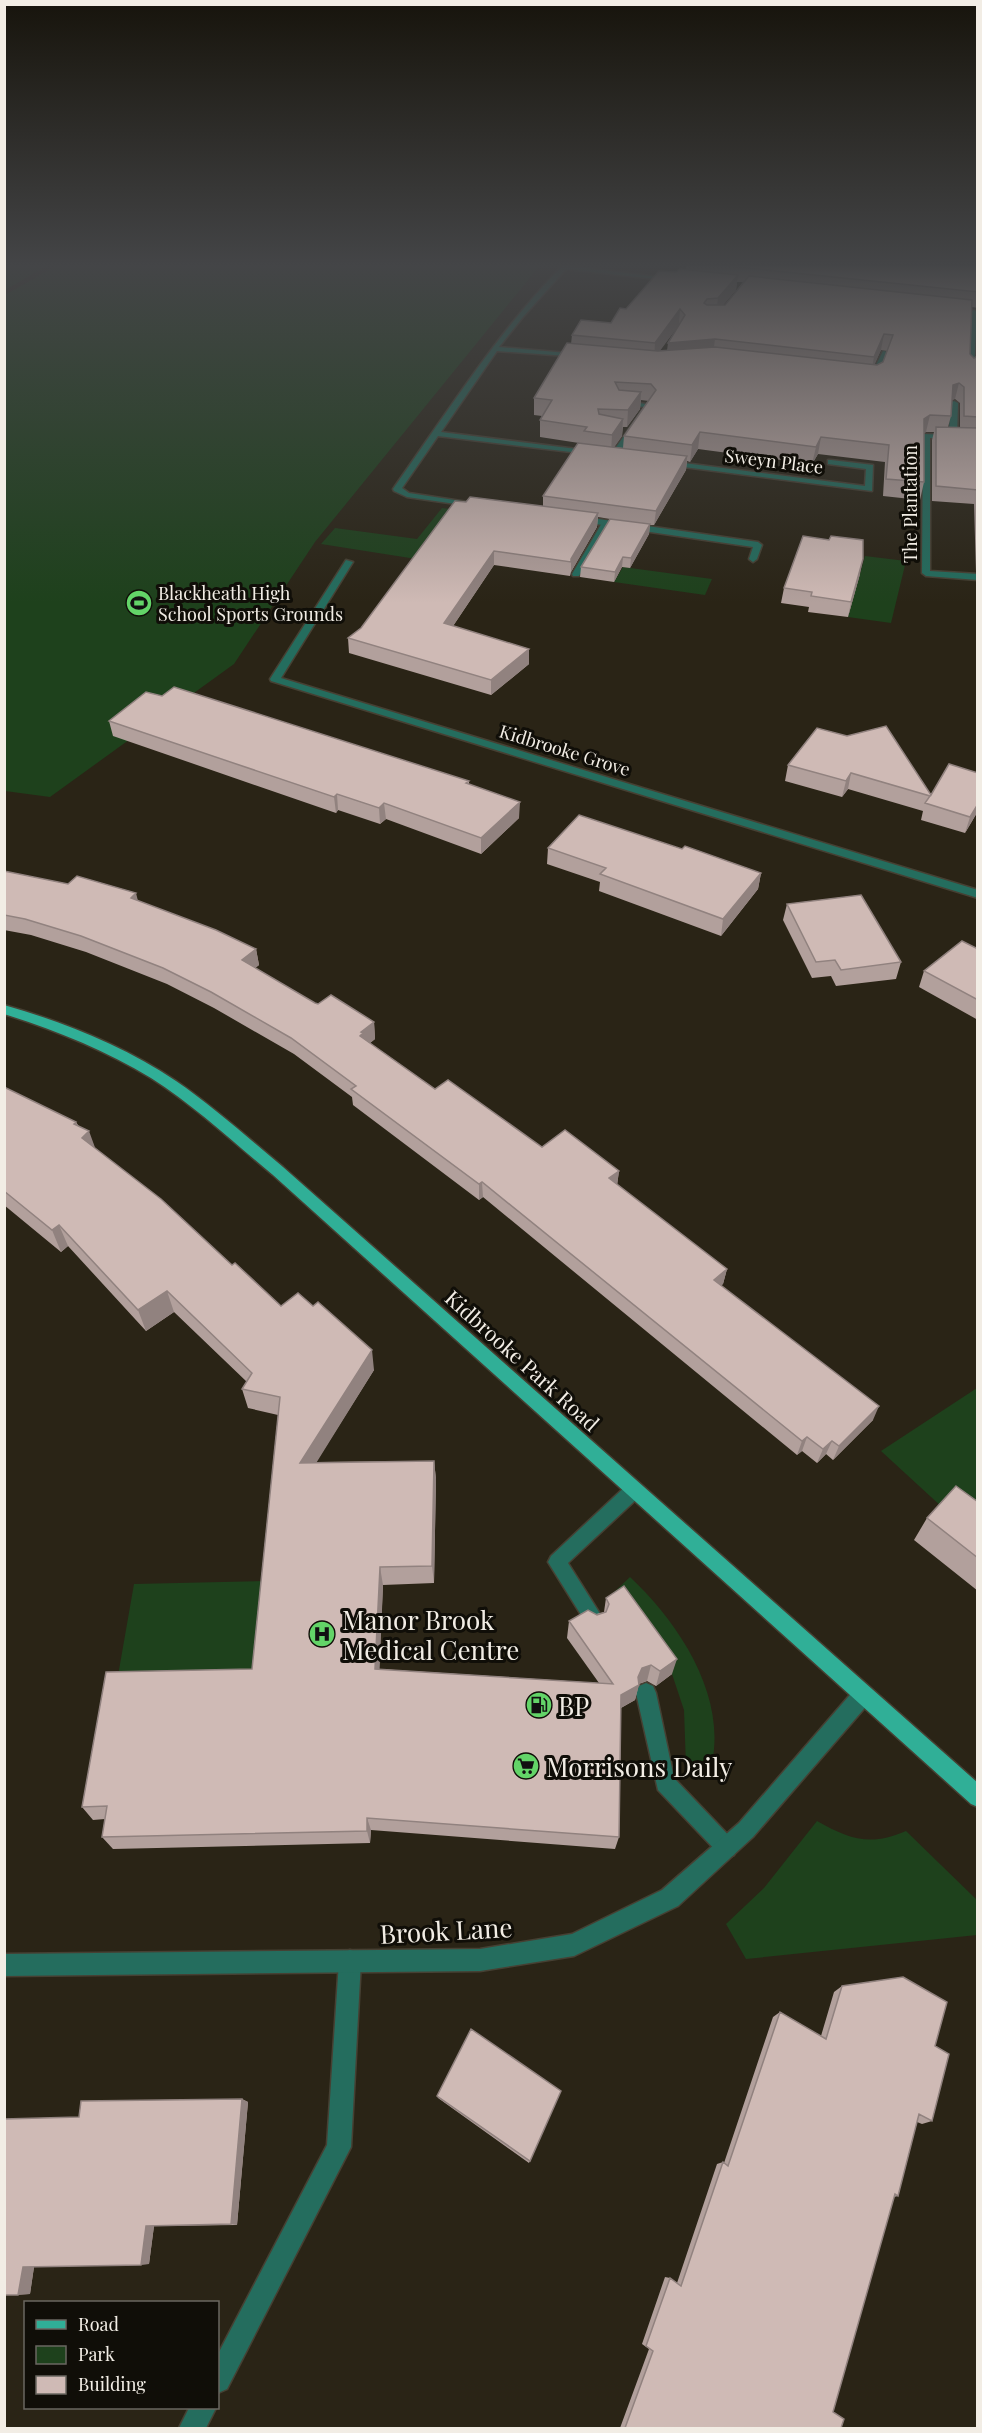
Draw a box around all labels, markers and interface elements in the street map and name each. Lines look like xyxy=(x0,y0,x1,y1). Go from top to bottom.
street label: Sweyn Place xyxy=(723,443,825,479)
street label: The Plantation xyxy=(898,445,922,563)
place label: Blackheath High School Sports Grounds xyxy=(158,581,343,626)
sports icon: Blackheath High School Sports Grounds xyxy=(124,588,154,618)
street label: Kidbrooke Grove xyxy=(497,719,633,781)
street label: Kidbrooke Park Road xyxy=(440,1283,606,1437)
place label: Manor Brook Medical Centre xyxy=(342,1602,520,1667)
hospital icon: Manor Brook Medical Centre xyxy=(307,1619,337,1649)
place label: BP xyxy=(558,1688,589,1723)
fuel station icon: BP xyxy=(524,1690,554,1720)
place label: Morrisons Daily xyxy=(546,1749,732,1784)
supermarket icon: Morrisons Daily xyxy=(511,1751,541,1781)
street label: Brook Lane xyxy=(379,1909,513,1951)
legend xyxy=(24,2301,219,2409)
text: Road xyxy=(78,2312,119,2336)
text: Park xyxy=(78,2342,115,2366)
text: Building xyxy=(78,2372,146,2396)

